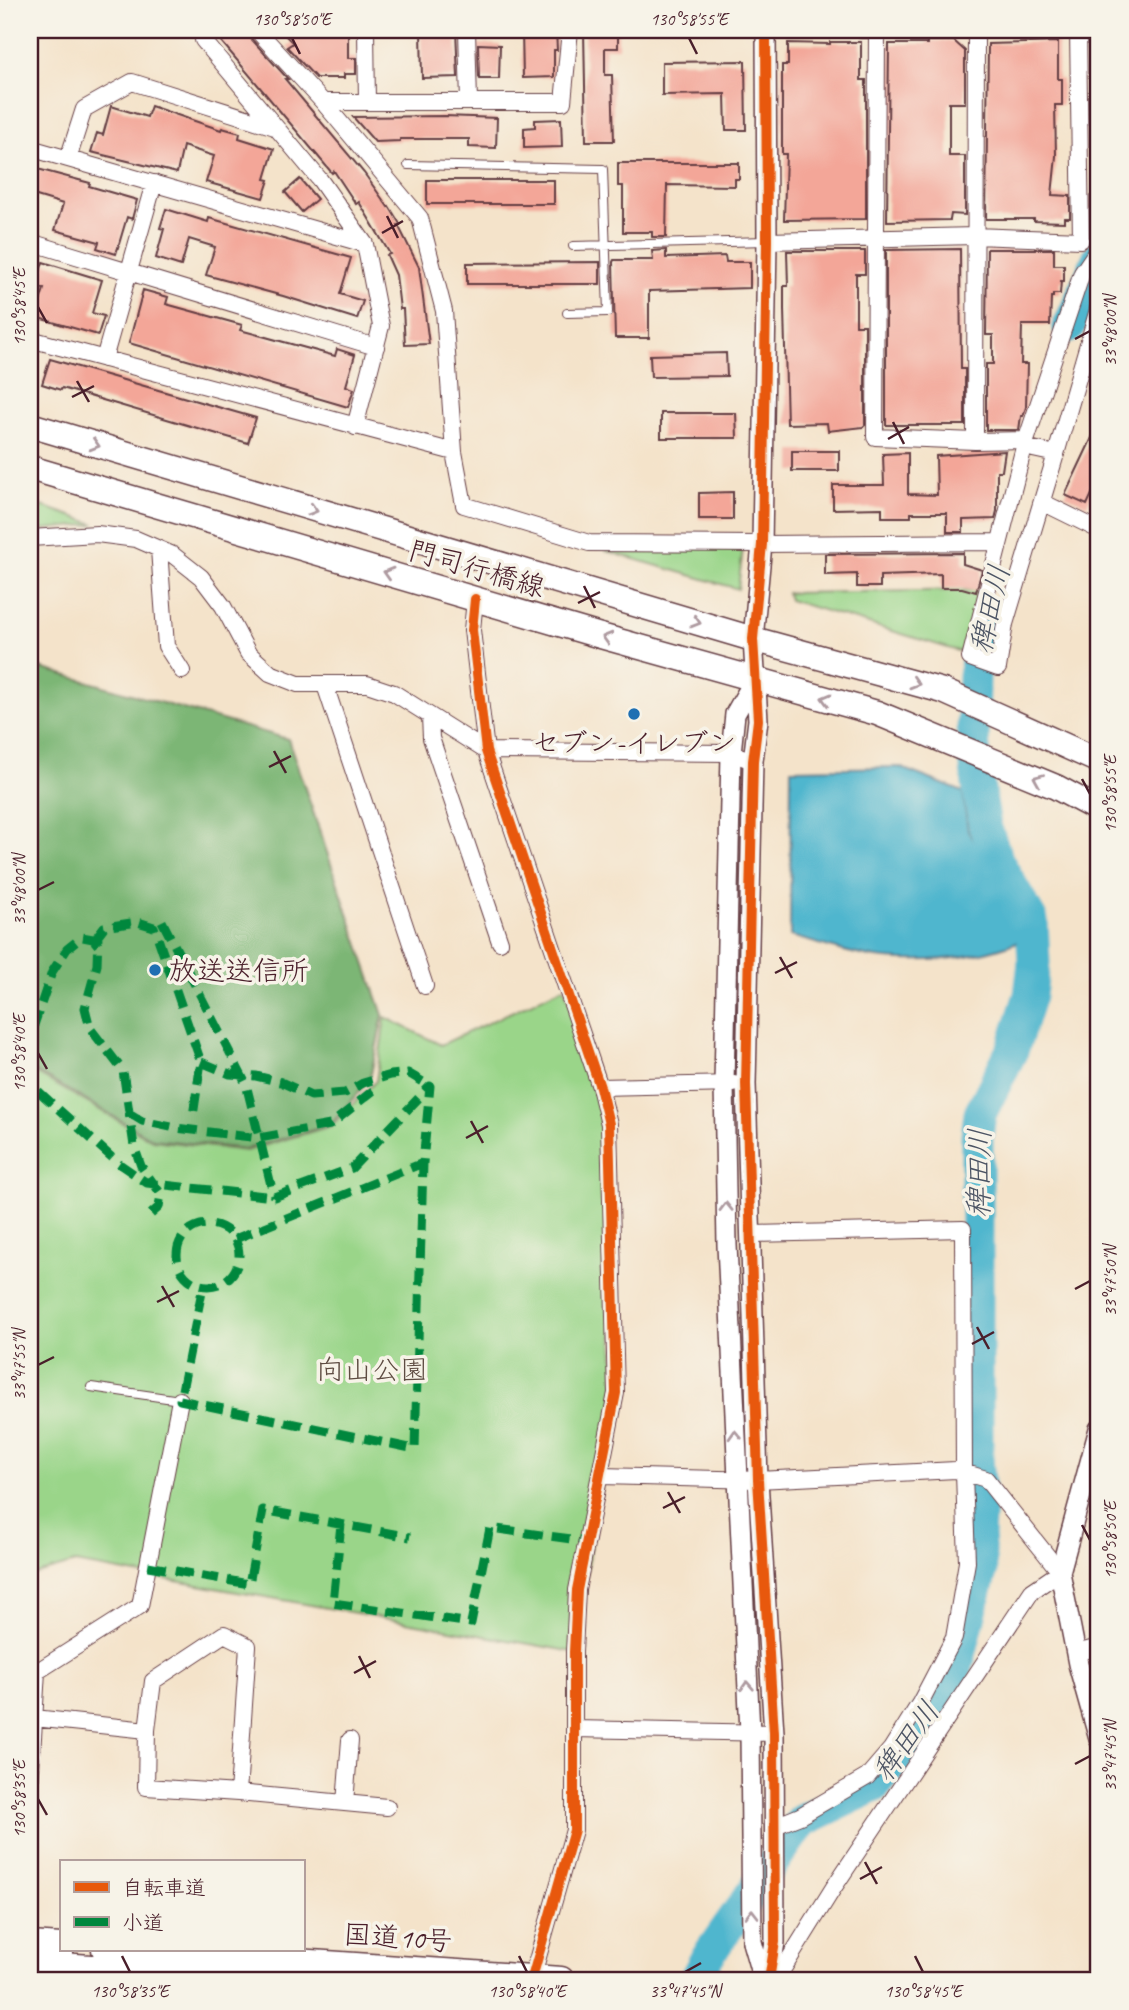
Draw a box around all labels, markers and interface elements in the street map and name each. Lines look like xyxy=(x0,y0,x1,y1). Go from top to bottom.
text: 130°58'50"E xyxy=(253,8,333,30)
text: 130°58'55"E xyxy=(650,8,730,30)
text: 130°58'45"E xyxy=(8,266,30,346)
text: 33°48'00"N xyxy=(1099,292,1121,366)
one-way arrow xyxy=(89,436,101,451)
one-way arrow xyxy=(307,501,319,516)
street label: 門司行橋線 xyxy=(405,532,549,605)
water label: 稗田川 xyxy=(961,561,1019,657)
one-way arrow xyxy=(383,567,395,582)
one-way arrow xyxy=(690,614,702,629)
one-way arrow xyxy=(601,631,613,646)
one-way arrow xyxy=(909,674,921,689)
one-way arrow xyxy=(820,692,832,707)
marker: セブン-イレブン xyxy=(626,706,642,722)
place label: セブン-イレブン xyxy=(531,725,737,760)
text: 130°58'55"E xyxy=(1099,753,1121,833)
one-way arrow xyxy=(1033,774,1045,788)
text: 33°48'00"N xyxy=(8,851,30,925)
place label: 放送送信所 xyxy=(169,953,309,988)
marker: 放送送信所 xyxy=(147,962,163,978)
text: 130°58'40"E xyxy=(8,1012,30,1092)
water label: 稗田川 xyxy=(959,1128,999,1218)
one-way arrow xyxy=(718,1202,734,1212)
text: 33°47'50"N xyxy=(1099,1242,1121,1316)
text: 33°47'55"N xyxy=(8,1326,30,1400)
park label: 向山公園 xyxy=(316,1352,428,1387)
one-way arrow xyxy=(728,1429,743,1440)
text: 130°58'50"E xyxy=(1099,1499,1121,1579)
one-way arrow xyxy=(740,1680,755,1691)
water label: 稗田川 xyxy=(864,1693,948,1789)
text: 33°47'45"N xyxy=(1099,1717,1121,1791)
text: 130°58'35"E xyxy=(8,1758,30,1838)
legend xyxy=(60,1860,304,1951)
text: 自転車道 xyxy=(122,1875,206,1901)
one-way arrow xyxy=(744,1908,760,1918)
text: 小道 xyxy=(122,1910,164,1936)
street label: 国道10号 xyxy=(342,1916,454,1959)
text: 130°58'35"E xyxy=(91,1980,171,2002)
text: 130°58'40"E xyxy=(488,1980,568,2002)
text: 33°47'45"N xyxy=(650,1980,724,2002)
text: 130°58'45"E xyxy=(884,1980,964,2002)

